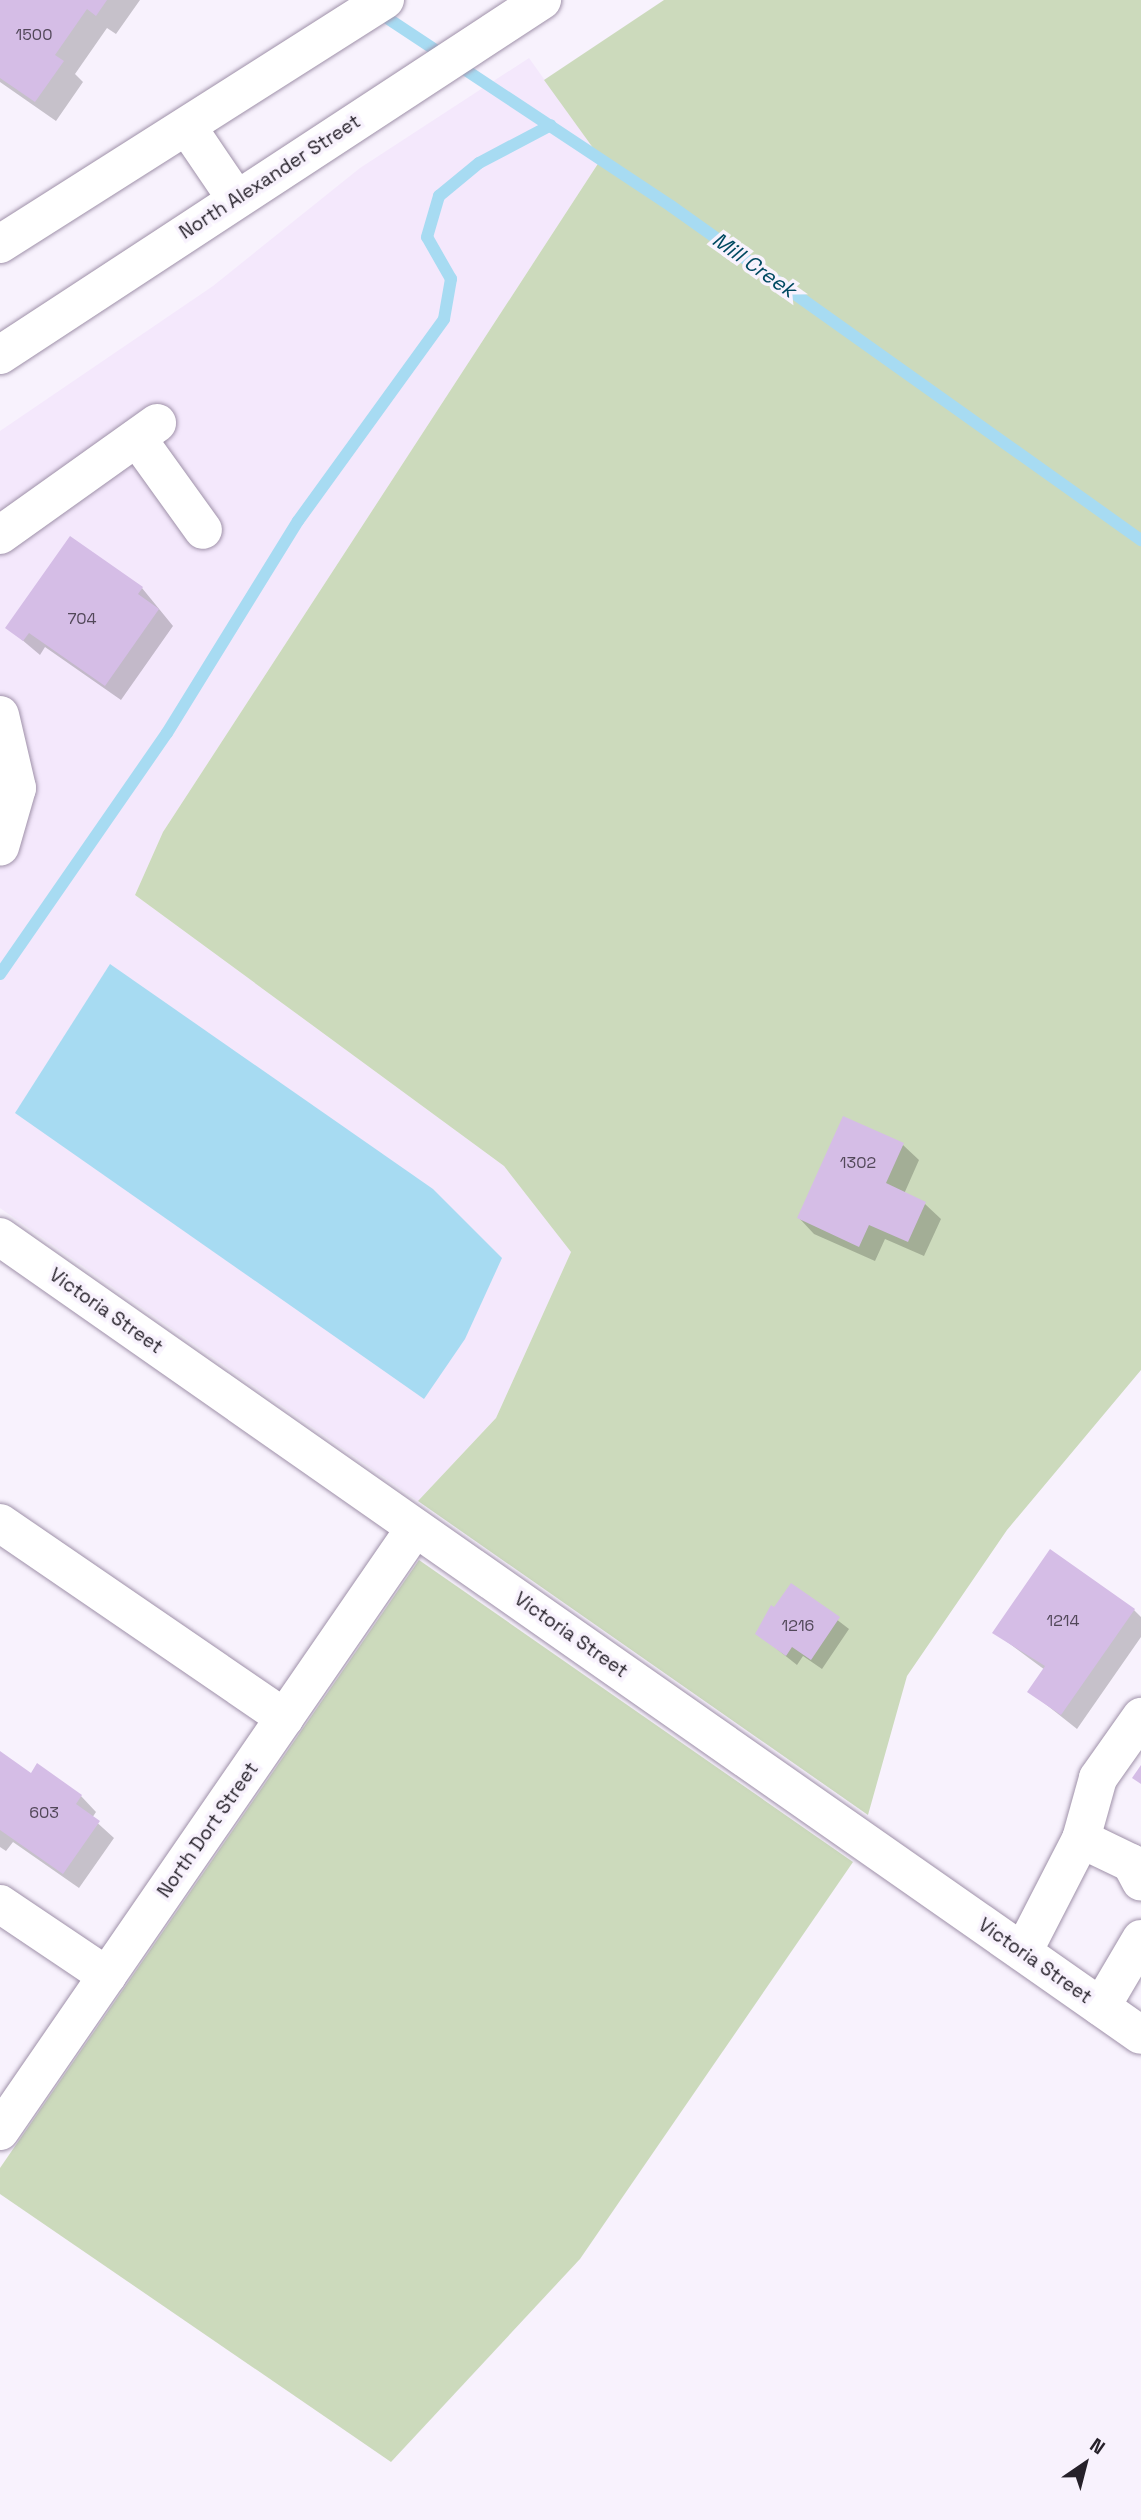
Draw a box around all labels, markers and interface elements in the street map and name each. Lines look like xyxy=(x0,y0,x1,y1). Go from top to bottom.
house number: 1500 xyxy=(16,25,52,45)
street label: North Alexander Street xyxy=(175,110,365,244)
water label: Mill Creek xyxy=(707,227,801,303)
house number: 704 xyxy=(67,609,97,629)
house number: 1302 xyxy=(840,1153,876,1173)
street label: Victoria Street xyxy=(45,1263,167,1359)
street label: Victoria Street xyxy=(510,1587,632,1683)
house number: 1214 xyxy=(1046,1611,1080,1631)
house number: 1216 xyxy=(782,1616,814,1636)
street label: North Dort Street xyxy=(153,1758,263,1902)
house number: 603 xyxy=(29,1803,59,1823)
street label: Victoria Street xyxy=(974,1913,1096,2009)
north arrow xyxy=(1050,2429,1120,2499)
text: N xyxy=(1085,2432,1110,2460)

